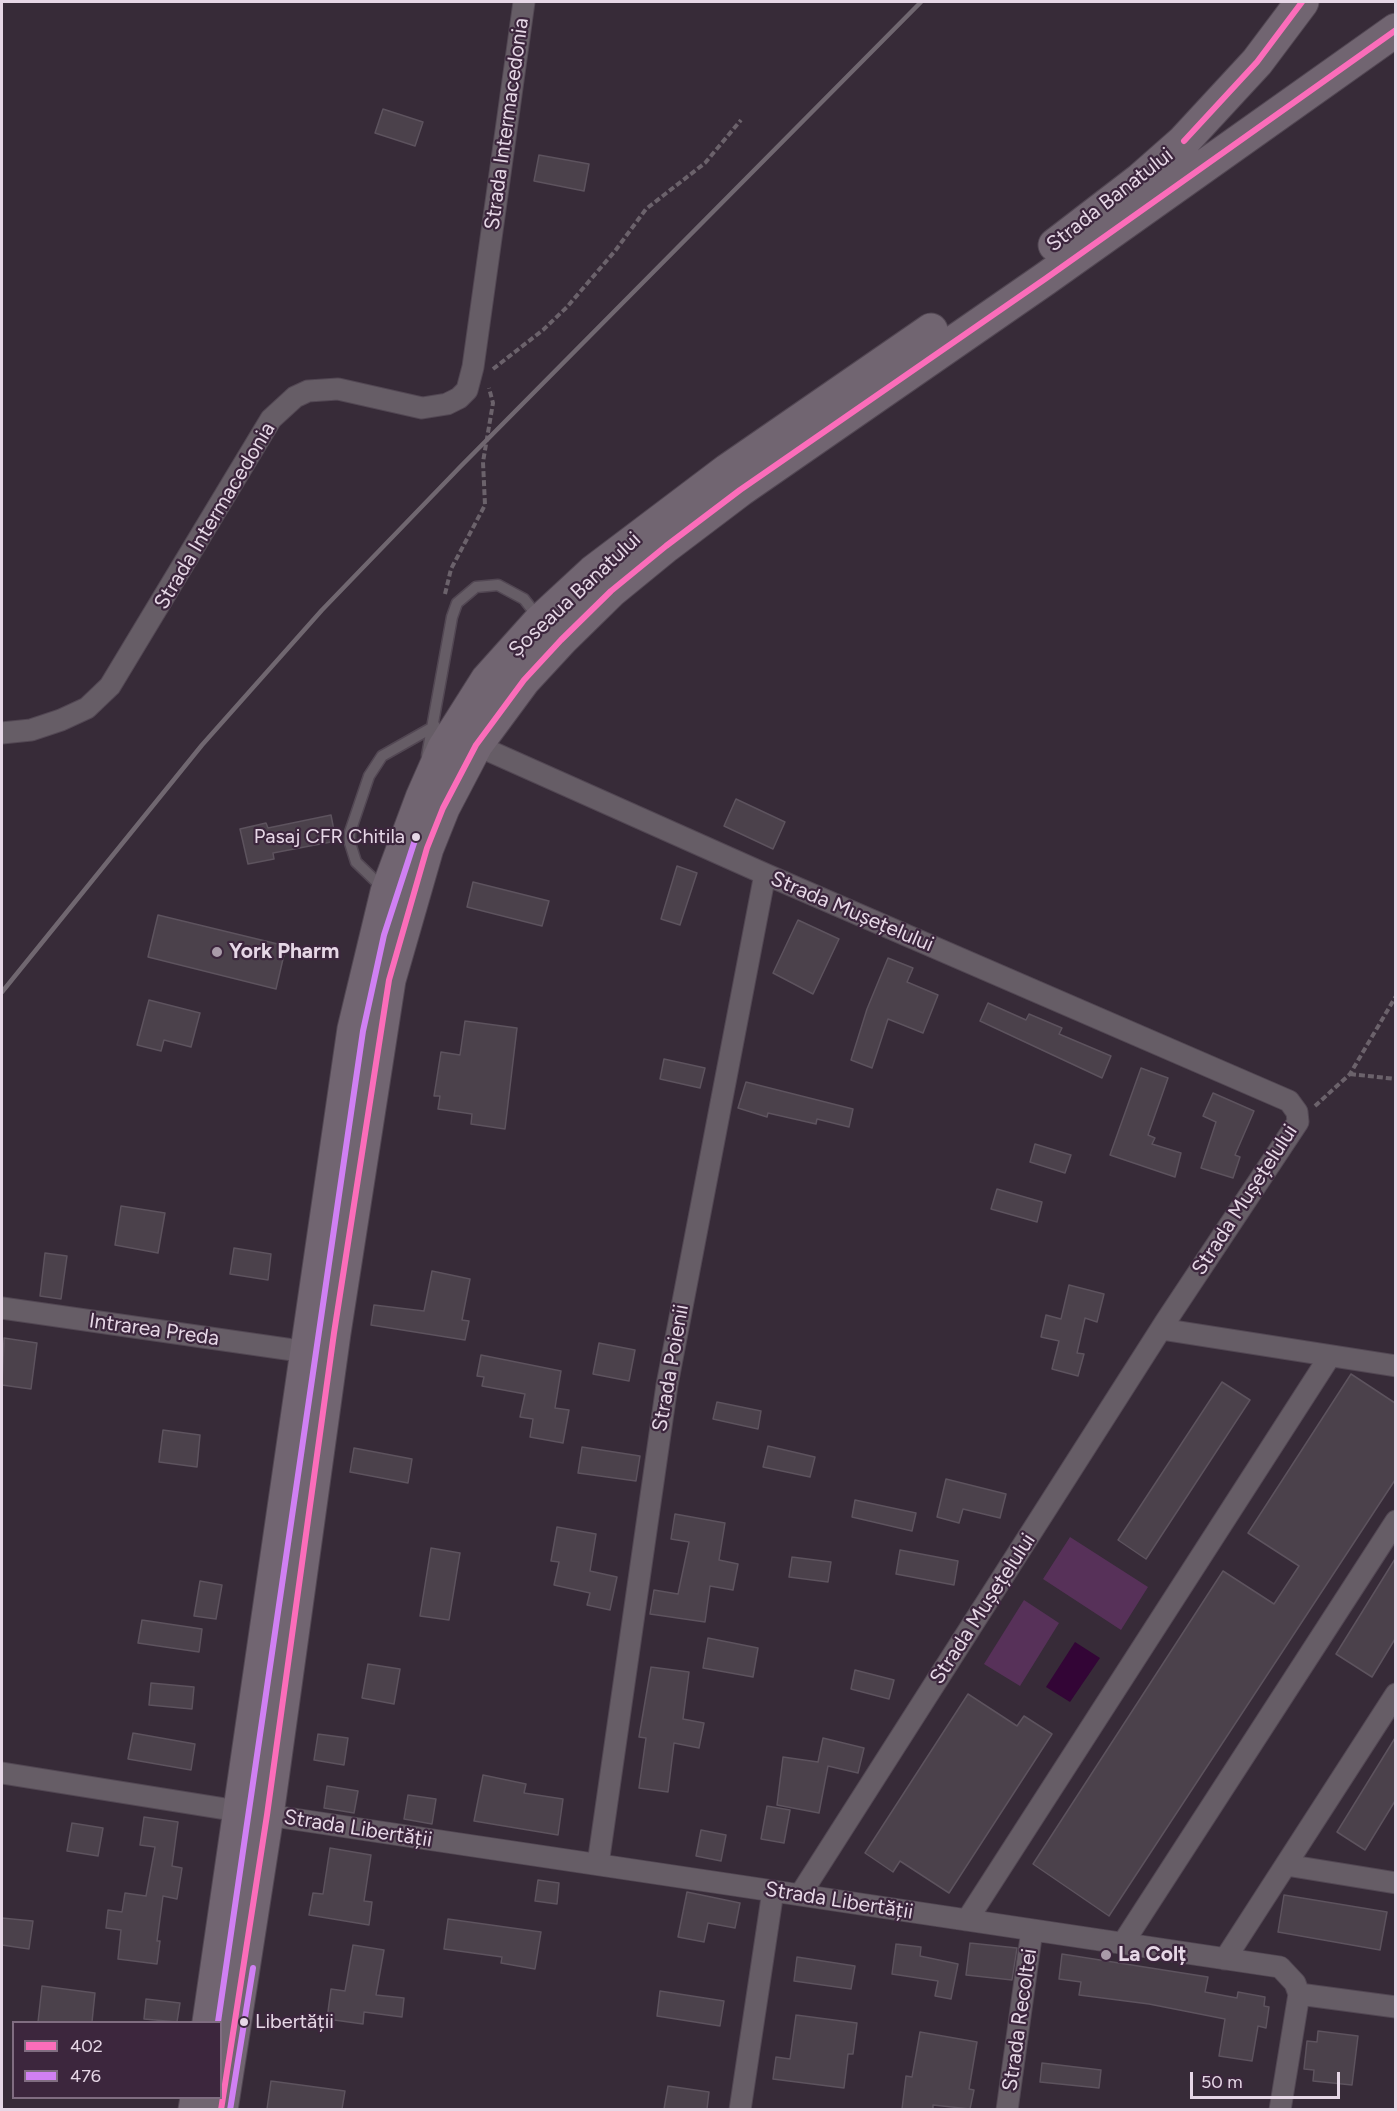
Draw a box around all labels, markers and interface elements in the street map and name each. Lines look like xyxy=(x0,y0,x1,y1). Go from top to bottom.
street label: Strada Intermacedonia xyxy=(480,16,534,232)
street label: Strada Banatului xyxy=(1042,143,1178,257)
street label: Strada Intermacedonia xyxy=(149,418,281,614)
street label: Șoseaua Banatului xyxy=(504,527,646,663)
place label: Pasaj CFR Chitila xyxy=(254,825,405,849)
marker: Pasaj CFR Chitila xyxy=(410,831,422,843)
street label: Strada Mușețelului xyxy=(767,866,937,958)
place label: York Pharm xyxy=(229,939,339,965)
marker: York Pharm xyxy=(210,945,224,959)
street label: Strada Mușețelului xyxy=(1187,1120,1303,1280)
street label: Strada Poienii xyxy=(647,1302,695,1434)
street label: Intrarea Preda xyxy=(87,1308,221,1352)
street label: Strada Mușețelului xyxy=(925,1529,1041,1689)
street label: Strada Libertății xyxy=(282,1805,434,1853)
street label: Strada Libertății xyxy=(763,1877,915,1925)
place label: La Colț xyxy=(1118,1942,1187,1968)
street label: Strada Recoltei xyxy=(998,1947,1042,2093)
marker: La Colț xyxy=(1099,1948,1113,1962)
place label: Libertății xyxy=(255,2010,334,2034)
marker: Libertății xyxy=(238,2016,250,2028)
legend xyxy=(12,2021,222,2099)
text: 402 xyxy=(70,2035,103,2057)
scale bar xyxy=(1193,2060,1343,2098)
text: 476 xyxy=(70,2065,101,2087)
text: 50 m xyxy=(1201,2071,1243,2093)

